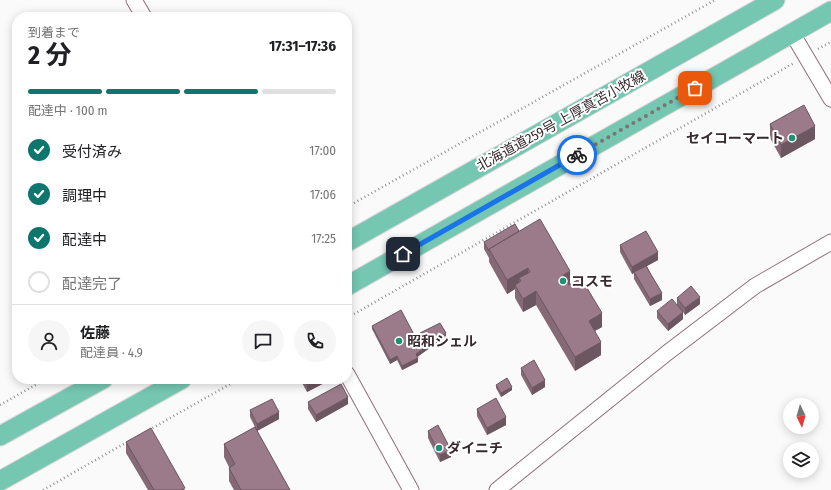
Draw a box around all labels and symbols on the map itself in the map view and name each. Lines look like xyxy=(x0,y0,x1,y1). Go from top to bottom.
street label: 北海道道259号 上厚真苫小牧線 xyxy=(474,67,648,175)
pin xyxy=(678,71,712,105)
place label: セイコーマート xyxy=(686,130,784,147)
marker: セイコーマート xyxy=(787,133,797,143)
courier xyxy=(557,135,597,175)
pin xyxy=(386,237,420,271)
place label: コスモ xyxy=(571,273,613,290)
marker: コスモ xyxy=(558,276,568,286)
place label: 昭和シェル xyxy=(407,333,477,350)
marker: 昭和シェル xyxy=(394,336,404,346)
north arrow xyxy=(783,398,819,434)
place label: ダイニチ xyxy=(447,440,503,457)
marker: ダイニチ xyxy=(434,443,444,453)

